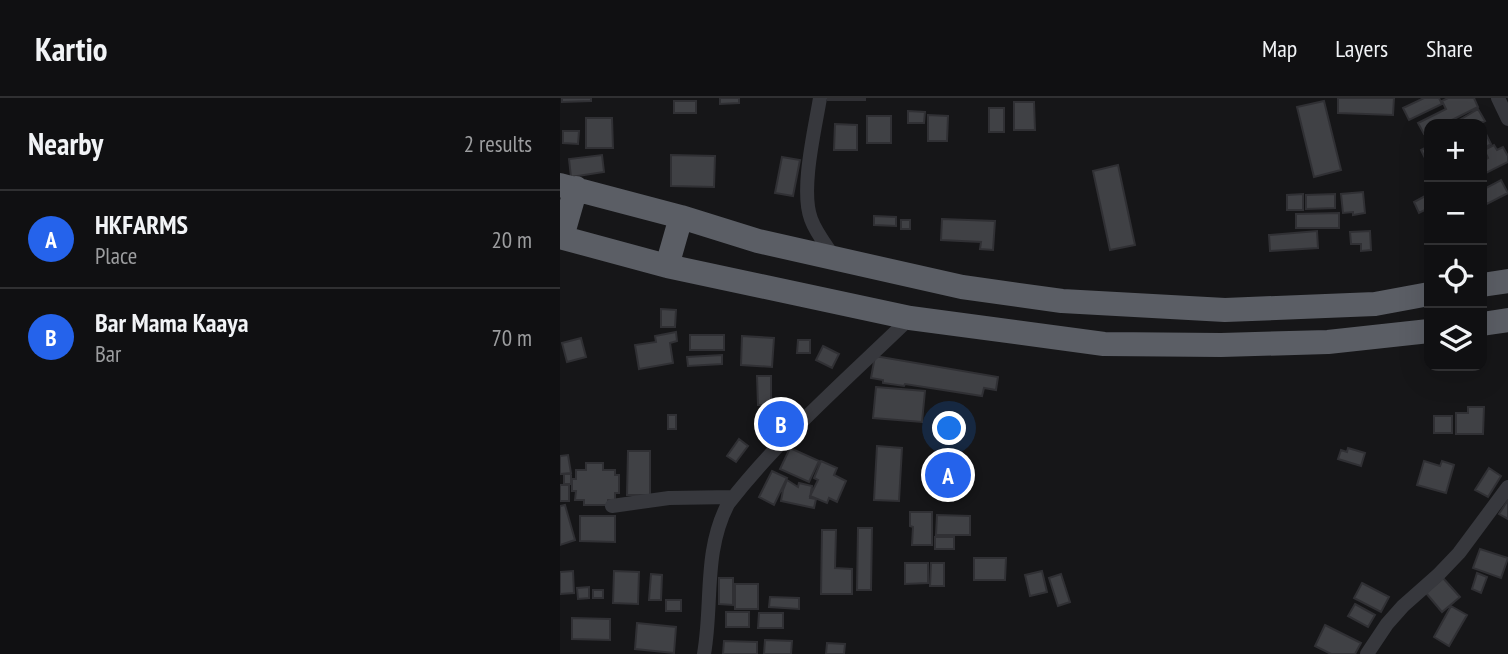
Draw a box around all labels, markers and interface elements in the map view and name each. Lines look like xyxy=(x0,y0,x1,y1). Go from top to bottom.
text: Kartio xyxy=(35,27,108,70)
text: Map xyxy=(1262,33,1297,64)
text: Layers xyxy=(1335,33,1388,64)
text: Share xyxy=(1426,33,1473,64)
map controls xyxy=(1424,119,1487,371)
button: + xyxy=(1424,119,1487,182)
text: Nearby xyxy=(28,124,103,163)
text: 2 results xyxy=(464,129,532,158)
button: − xyxy=(1424,182,1487,245)
text: HKFARMS xyxy=(95,208,188,241)
text: A xyxy=(45,225,57,254)
text: 20 m xyxy=(491,225,532,254)
text: Place xyxy=(95,241,137,270)
button: locate xyxy=(1424,245,1487,308)
text: Bar Mama Kaaya xyxy=(95,306,248,339)
button: layers xyxy=(1424,308,1487,371)
text: B xyxy=(45,323,57,352)
text: 70 m xyxy=(491,323,532,352)
text: Bar xyxy=(95,339,121,368)
pin: B xyxy=(758,398,804,450)
your location xyxy=(932,411,966,445)
pin: A xyxy=(925,449,971,501)

